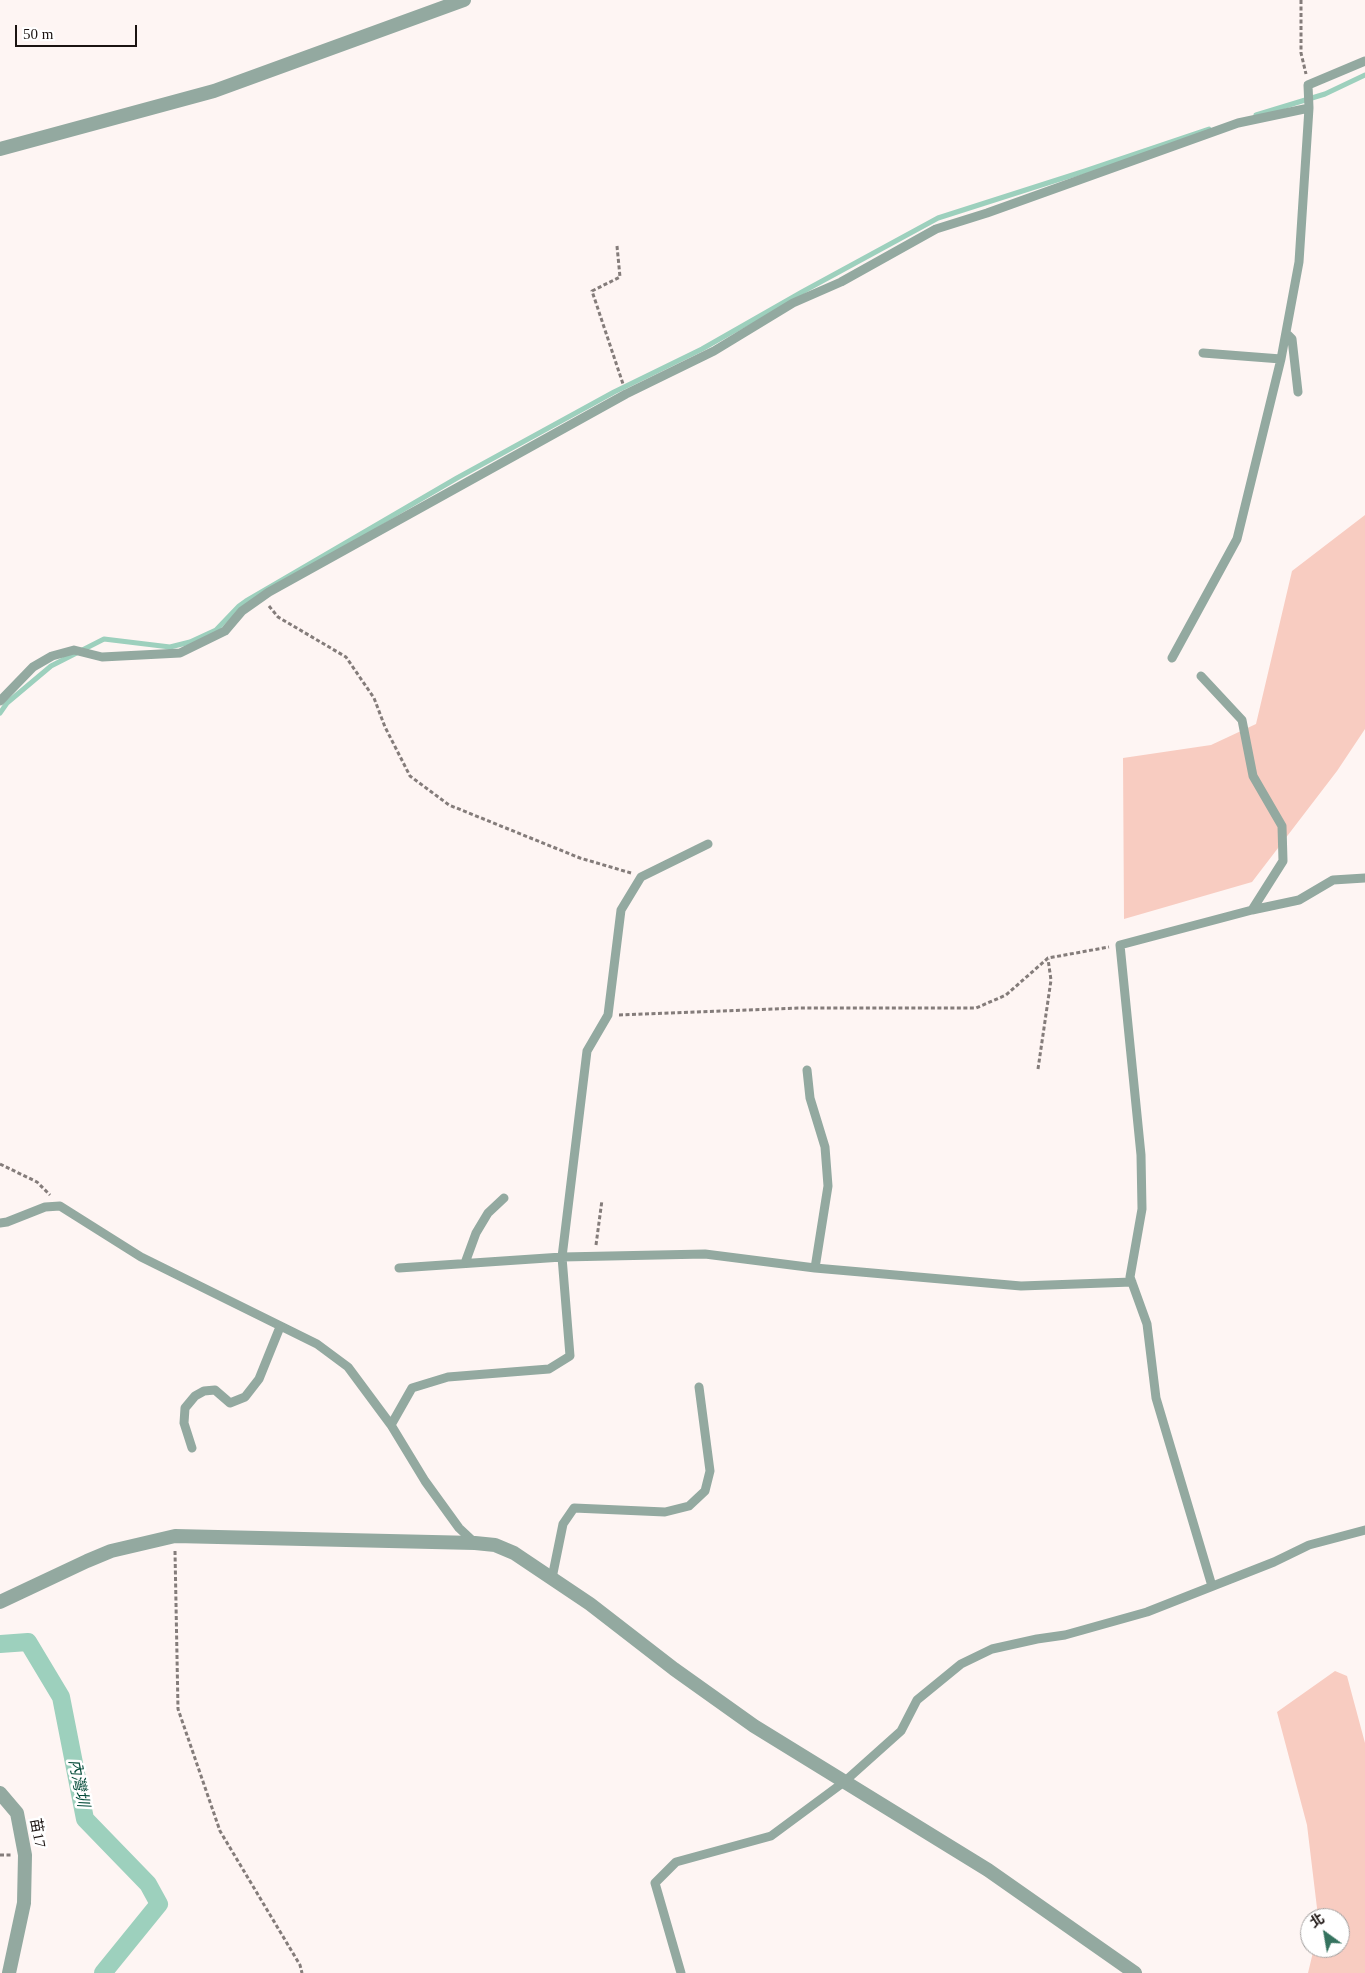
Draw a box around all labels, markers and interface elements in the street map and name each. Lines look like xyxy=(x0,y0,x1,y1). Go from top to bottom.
scale bar xyxy=(18,15,140,47)
text: 50 m xyxy=(23,26,53,42)
water label: 內灣圳 xyxy=(64,1758,92,1808)
street label: 苗17 xyxy=(26,1817,48,1849)
north arrow xyxy=(1300,1908,1350,1958)
text: 北 xyxy=(1307,1911,1327,1931)

